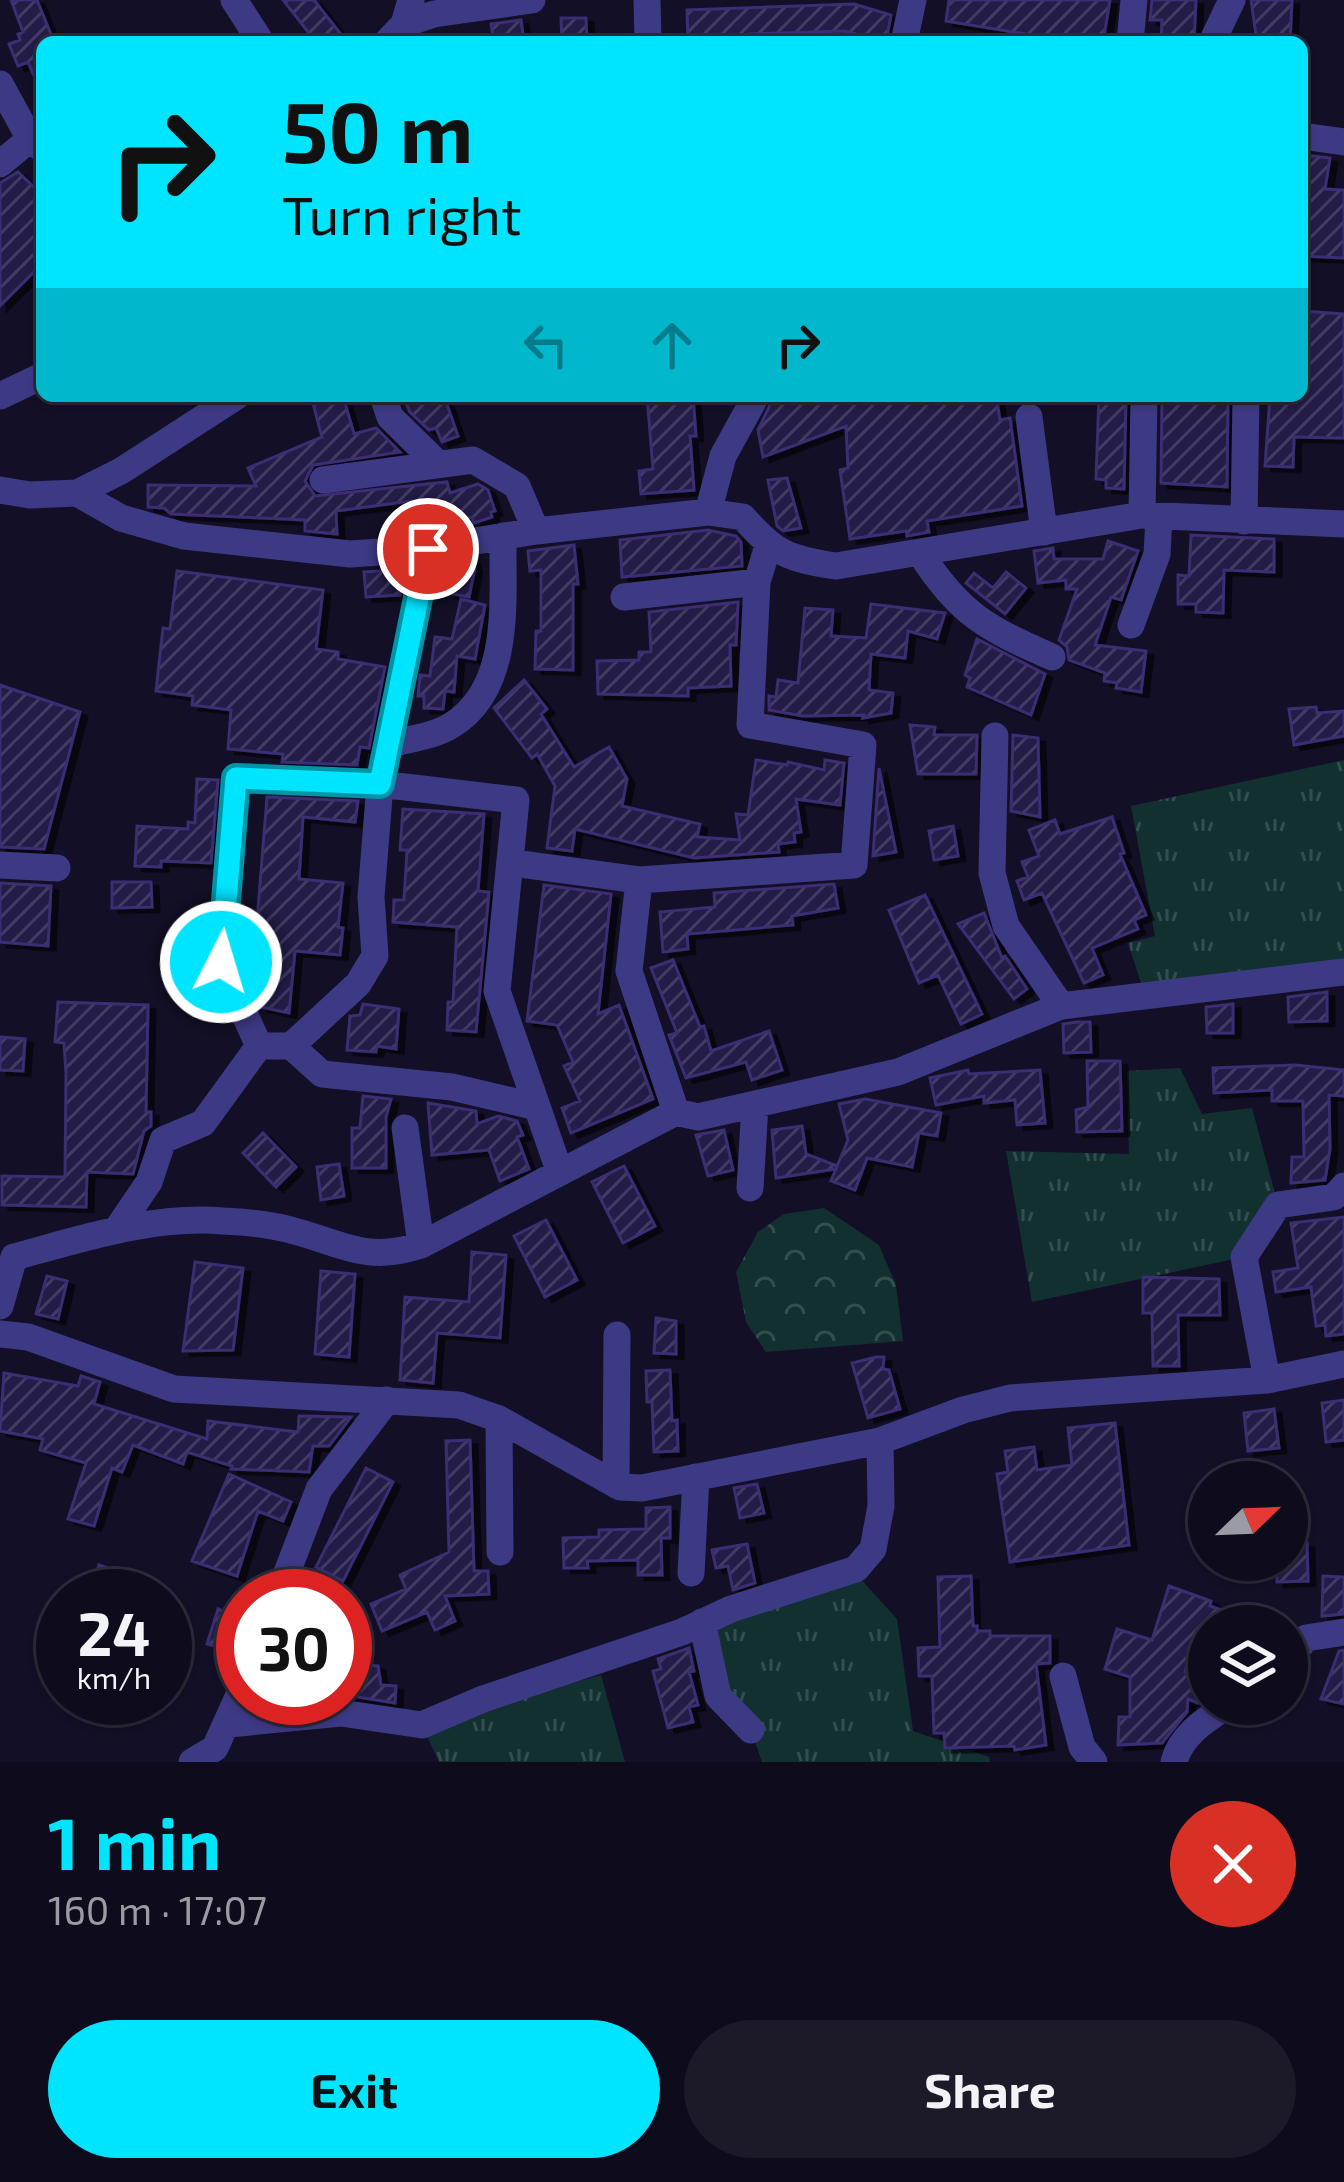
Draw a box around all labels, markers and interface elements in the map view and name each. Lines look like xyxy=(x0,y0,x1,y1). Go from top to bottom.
text: 50 m xyxy=(282,79,474,180)
icon: right xyxy=(84,84,240,240)
text: Turn right xyxy=(282,181,522,246)
icon: left xyxy=(513,312,579,378)
icon: ahead xyxy=(639,312,705,378)
icon: right xyxy=(765,312,831,378)
pin xyxy=(377,498,479,600)
icon: arrive xyxy=(395,516,461,582)
position arrow xyxy=(158,899,284,1025)
north arrow xyxy=(1188,1461,1308,1581)
map controls xyxy=(1188,1461,1308,1725)
speed limit sign: 30 xyxy=(216,1569,372,1725)
text: 24 xyxy=(77,1596,151,1668)
button: layers xyxy=(1188,1605,1308,1725)
text: km/h xyxy=(77,1659,151,1695)
text: 1 min xyxy=(48,1798,221,1884)
button: close xyxy=(1170,1801,1296,1927)
text: 160 m · 17:07 xyxy=(48,1886,267,1933)
button: Exit xyxy=(48,2020,660,2158)
button: Share xyxy=(684,2020,1296,2158)

